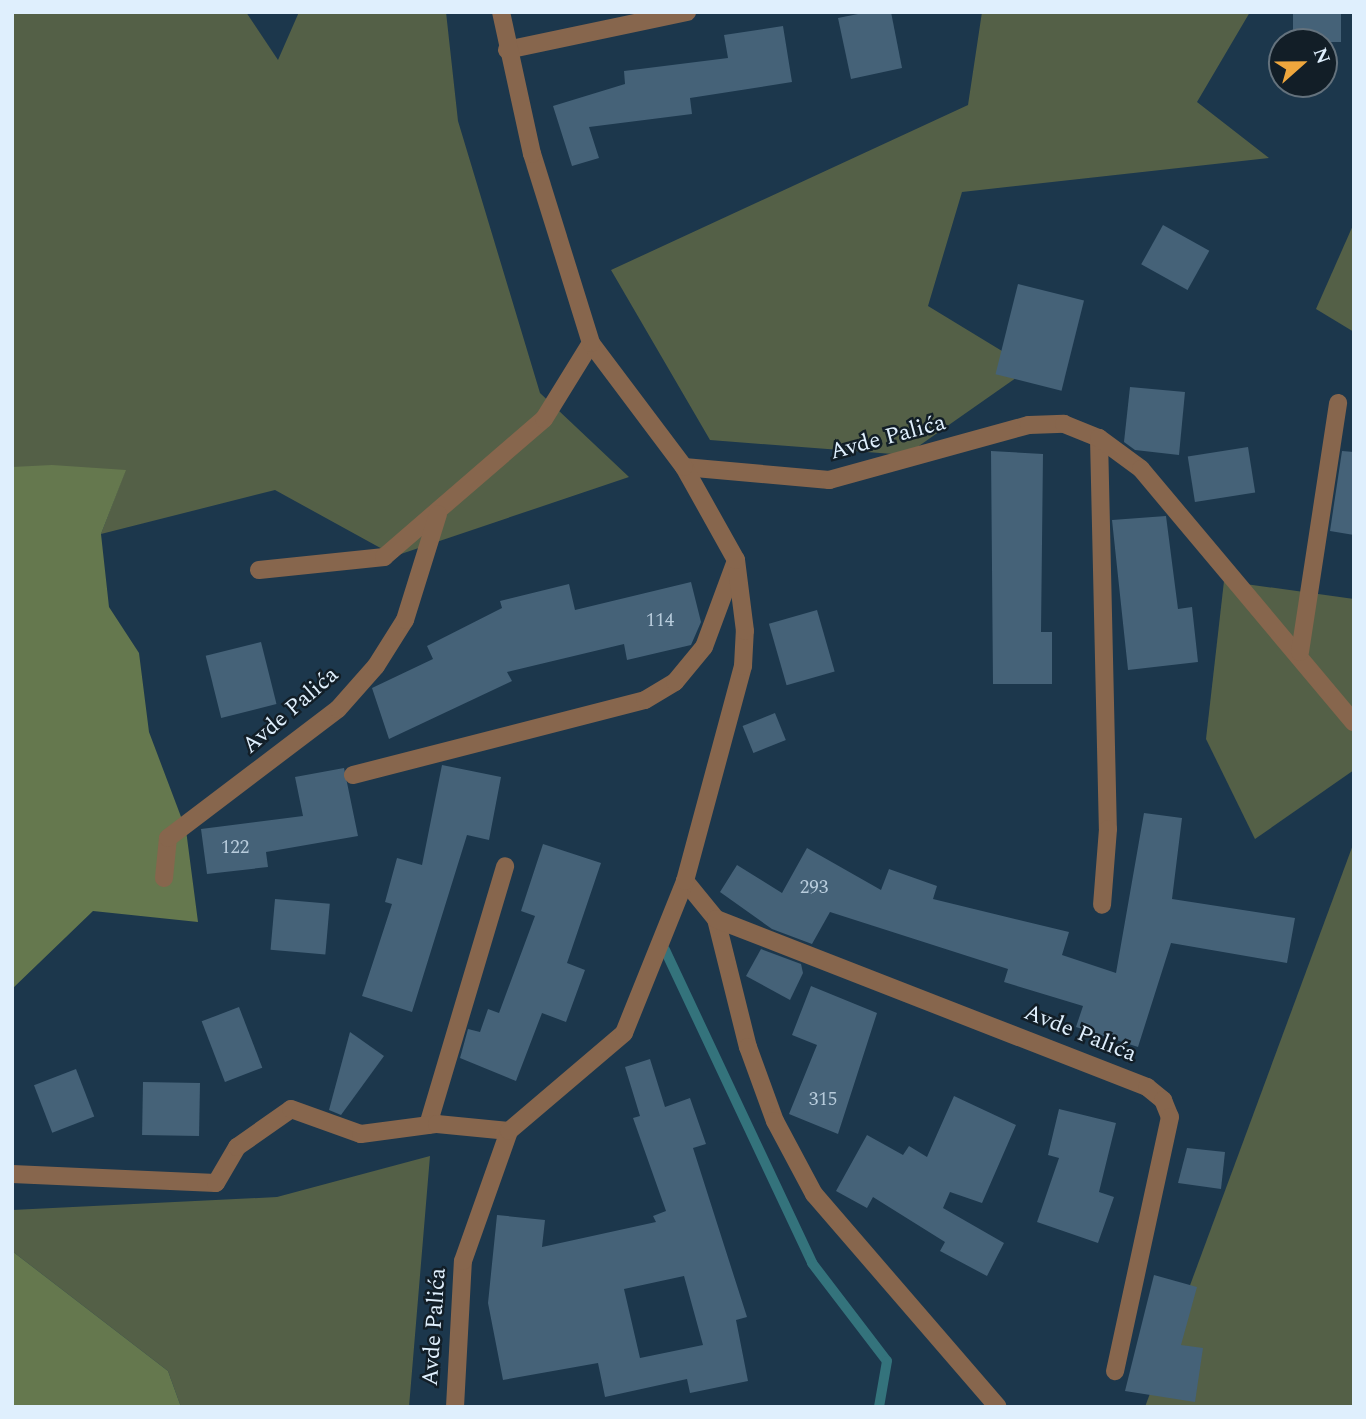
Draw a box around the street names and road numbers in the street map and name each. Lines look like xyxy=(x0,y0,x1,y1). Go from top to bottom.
street label: Avde Palića xyxy=(827,409,949,467)
street label: Avde Palića xyxy=(237,662,345,760)
street label: Avde Palića xyxy=(1020,999,1140,1069)
street label: Avde Palića xyxy=(417,1267,453,1387)

